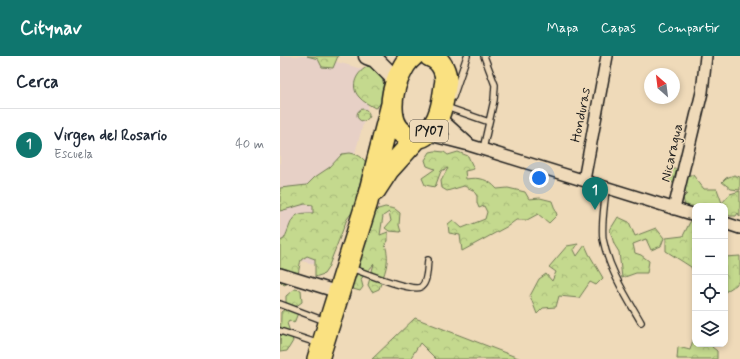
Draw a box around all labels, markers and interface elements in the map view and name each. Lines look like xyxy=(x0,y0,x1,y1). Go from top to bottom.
text: Citynav xyxy=(20,16,82,41)
text: Mapa xyxy=(547,19,579,37)
text: Capas xyxy=(601,19,636,37)
text: Compartir xyxy=(658,19,720,37)
north arrow xyxy=(644,68,680,104)
text: Cerca xyxy=(16,71,59,93)
street label: Honduras xyxy=(567,86,595,144)
road number: PY07 xyxy=(410,120,448,142)
street label: Nicaragua xyxy=(657,122,687,184)
text: Virgen del Rosario xyxy=(54,126,167,146)
text: 1 xyxy=(26,136,32,153)
text: 40 m xyxy=(235,136,264,153)
text: Escuela xyxy=(54,146,93,163)
your location xyxy=(529,168,549,188)
pin: 1 xyxy=(582,177,608,210)
map controls xyxy=(692,203,728,347)
button: + xyxy=(692,203,728,239)
button: − xyxy=(692,239,728,275)
button: locate xyxy=(692,275,728,311)
button: layers xyxy=(692,311,728,347)

